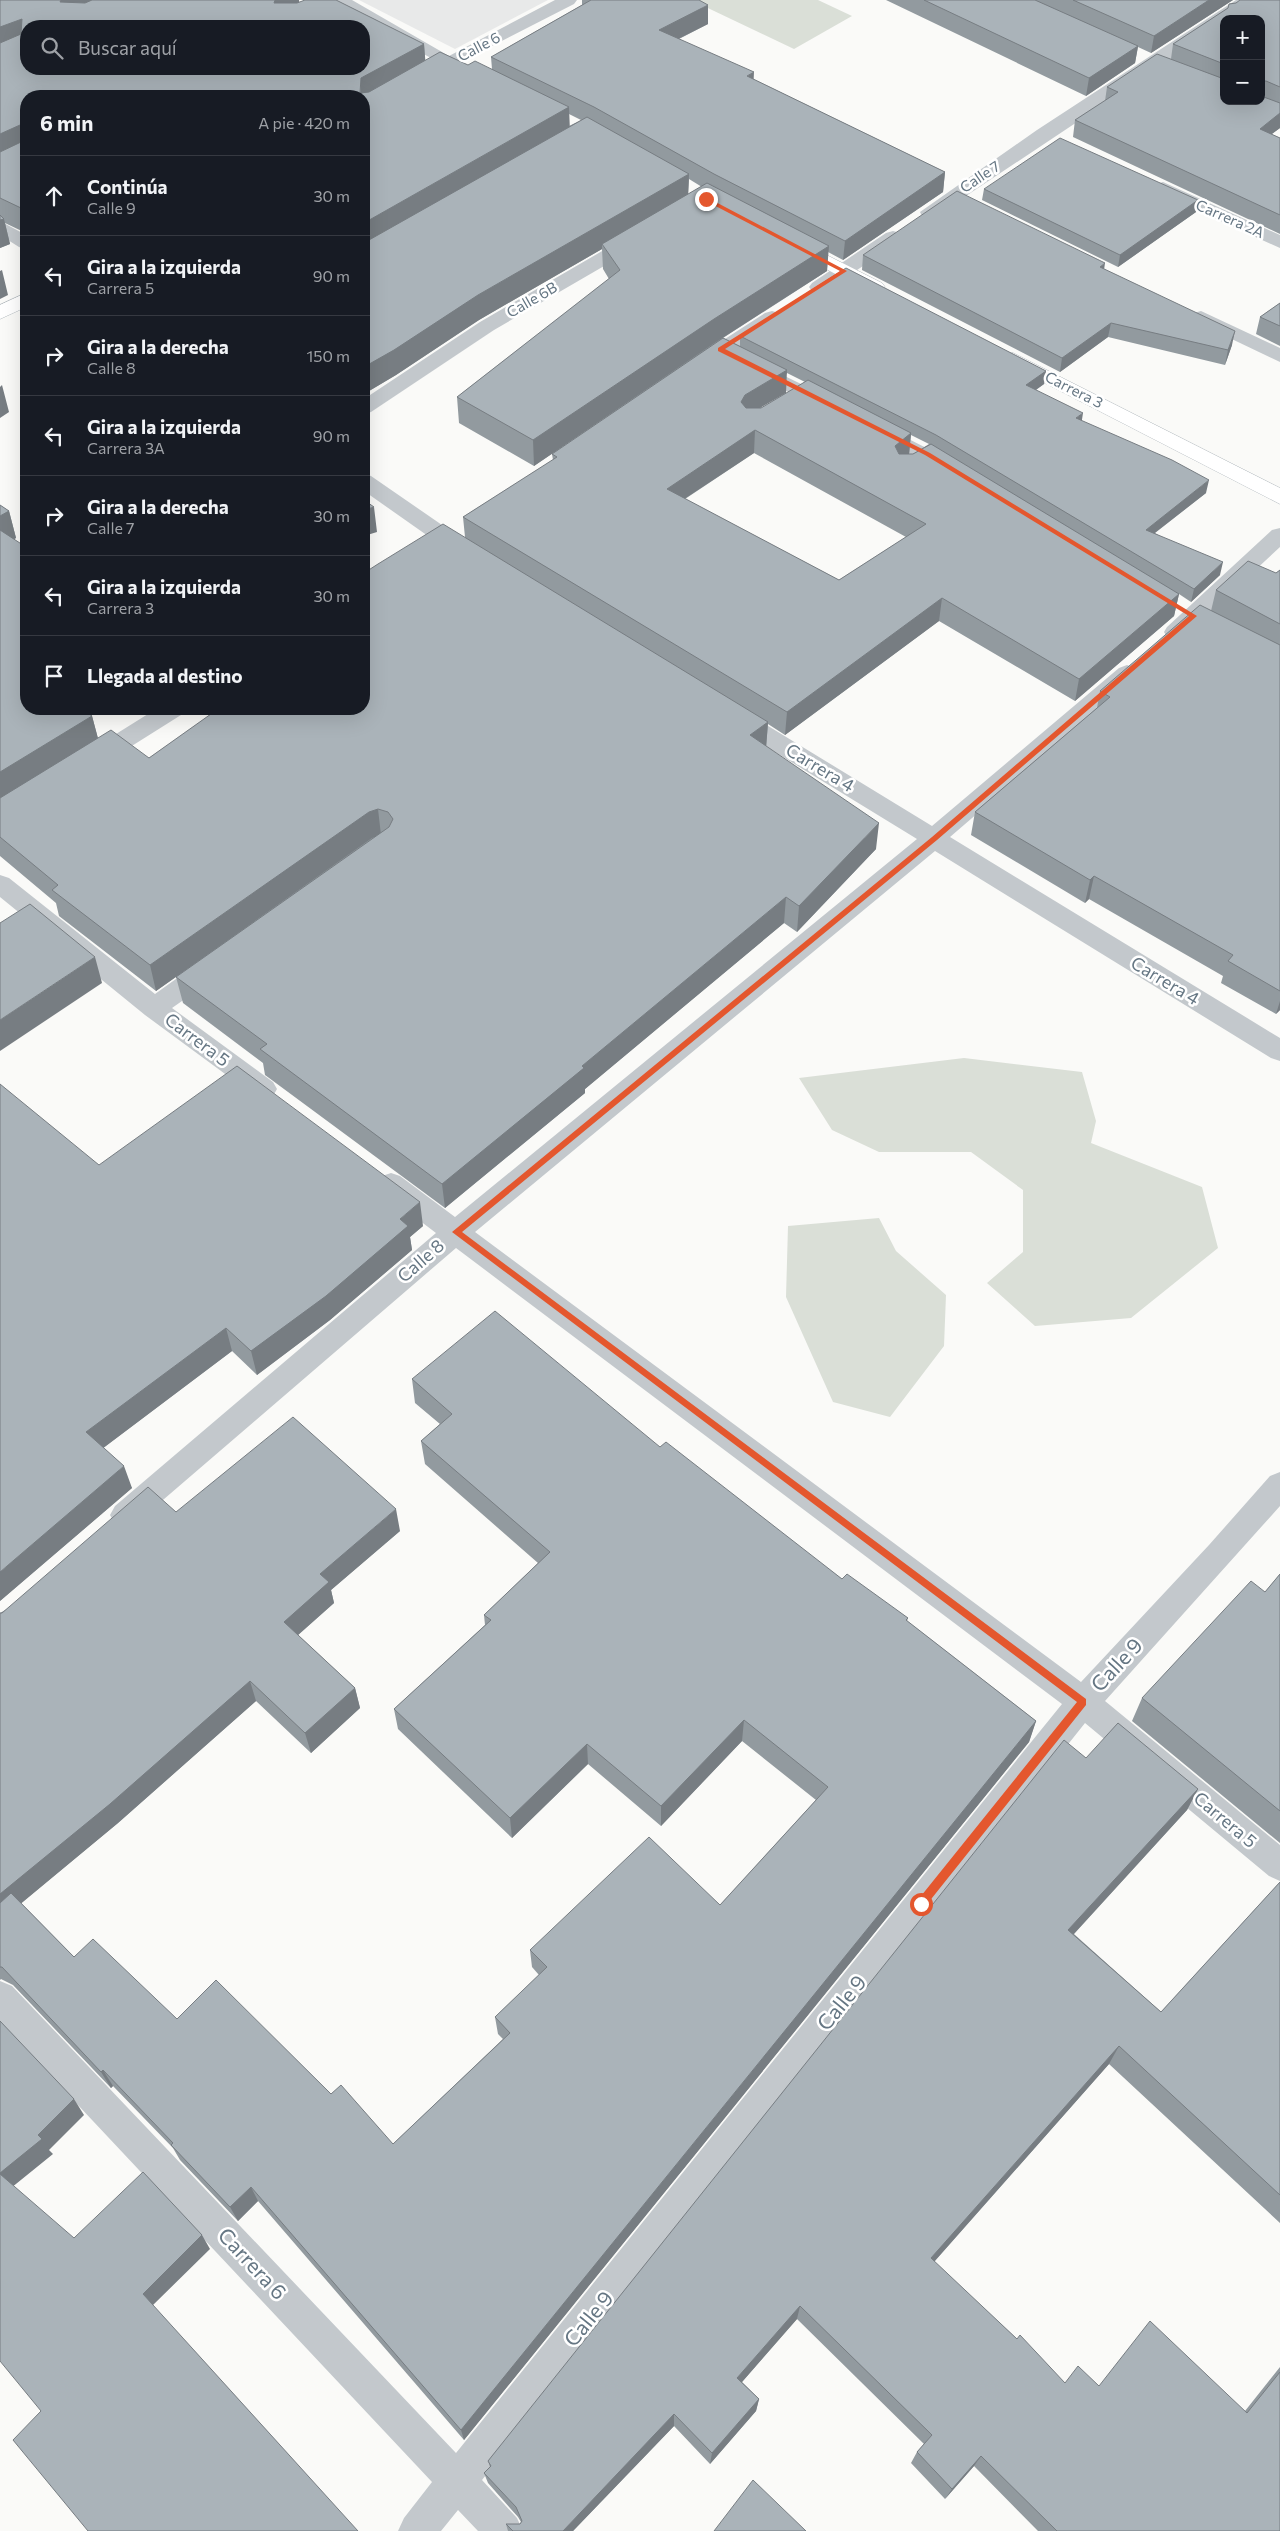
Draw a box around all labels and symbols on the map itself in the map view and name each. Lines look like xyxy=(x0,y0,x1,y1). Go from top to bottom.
street label: Calle 6 xyxy=(454,27,503,65)
street label: Calle 7 xyxy=(956,156,1003,196)
route end xyxy=(695,188,718,211)
street label: Carrera 2A xyxy=(1193,195,1267,241)
street label: Calle 6B xyxy=(503,277,560,321)
street label: Carrera 3 xyxy=(1042,367,1107,411)
street label: Carrera 4 xyxy=(782,738,859,796)
street label: Carrera 4 xyxy=(1127,951,1204,1009)
street label: Carrera 5 xyxy=(161,1008,234,1071)
street label: Calle 8 xyxy=(392,1234,448,1287)
street label: Calle 9 xyxy=(1085,1632,1147,1696)
street label: Carrera 5 xyxy=(1190,1787,1262,1852)
route start xyxy=(910,1893,933,1916)
street label: Calle 9 xyxy=(811,1969,871,2035)
street label: Carrera 6 xyxy=(214,2222,293,2304)
street label: Calle 9 xyxy=(558,2285,618,2351)

